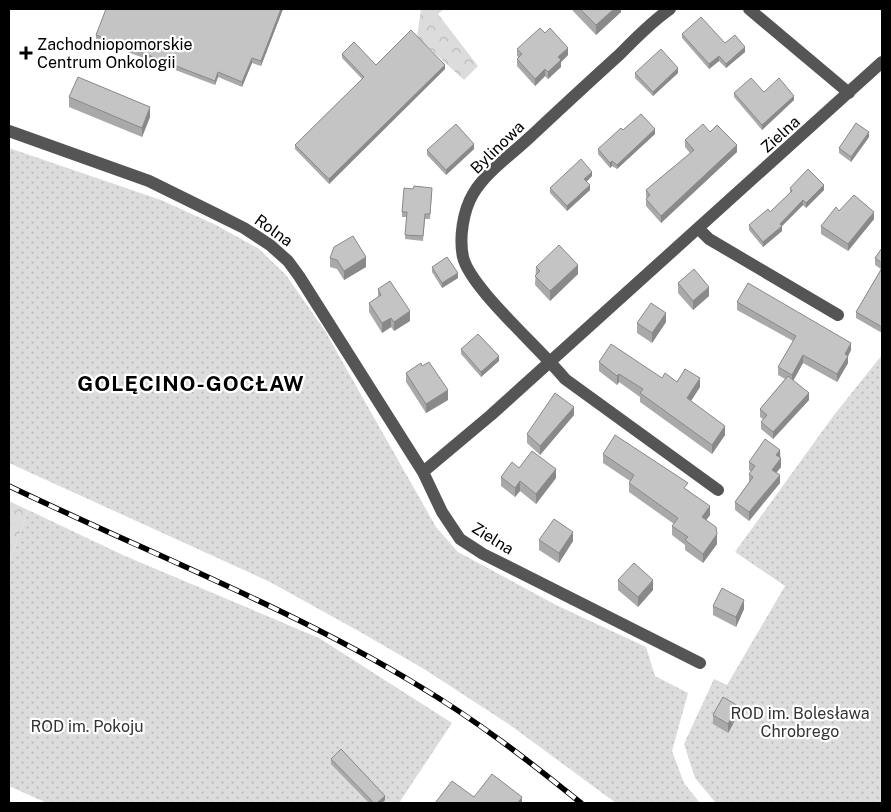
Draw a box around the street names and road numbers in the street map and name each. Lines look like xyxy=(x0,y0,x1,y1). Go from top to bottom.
street label: Zielna xyxy=(757,112,804,157)
street label: Bylinowa xyxy=(467,117,528,178)
street label: Rolna xyxy=(251,210,296,251)
street label: Zielna xyxy=(468,518,517,559)

